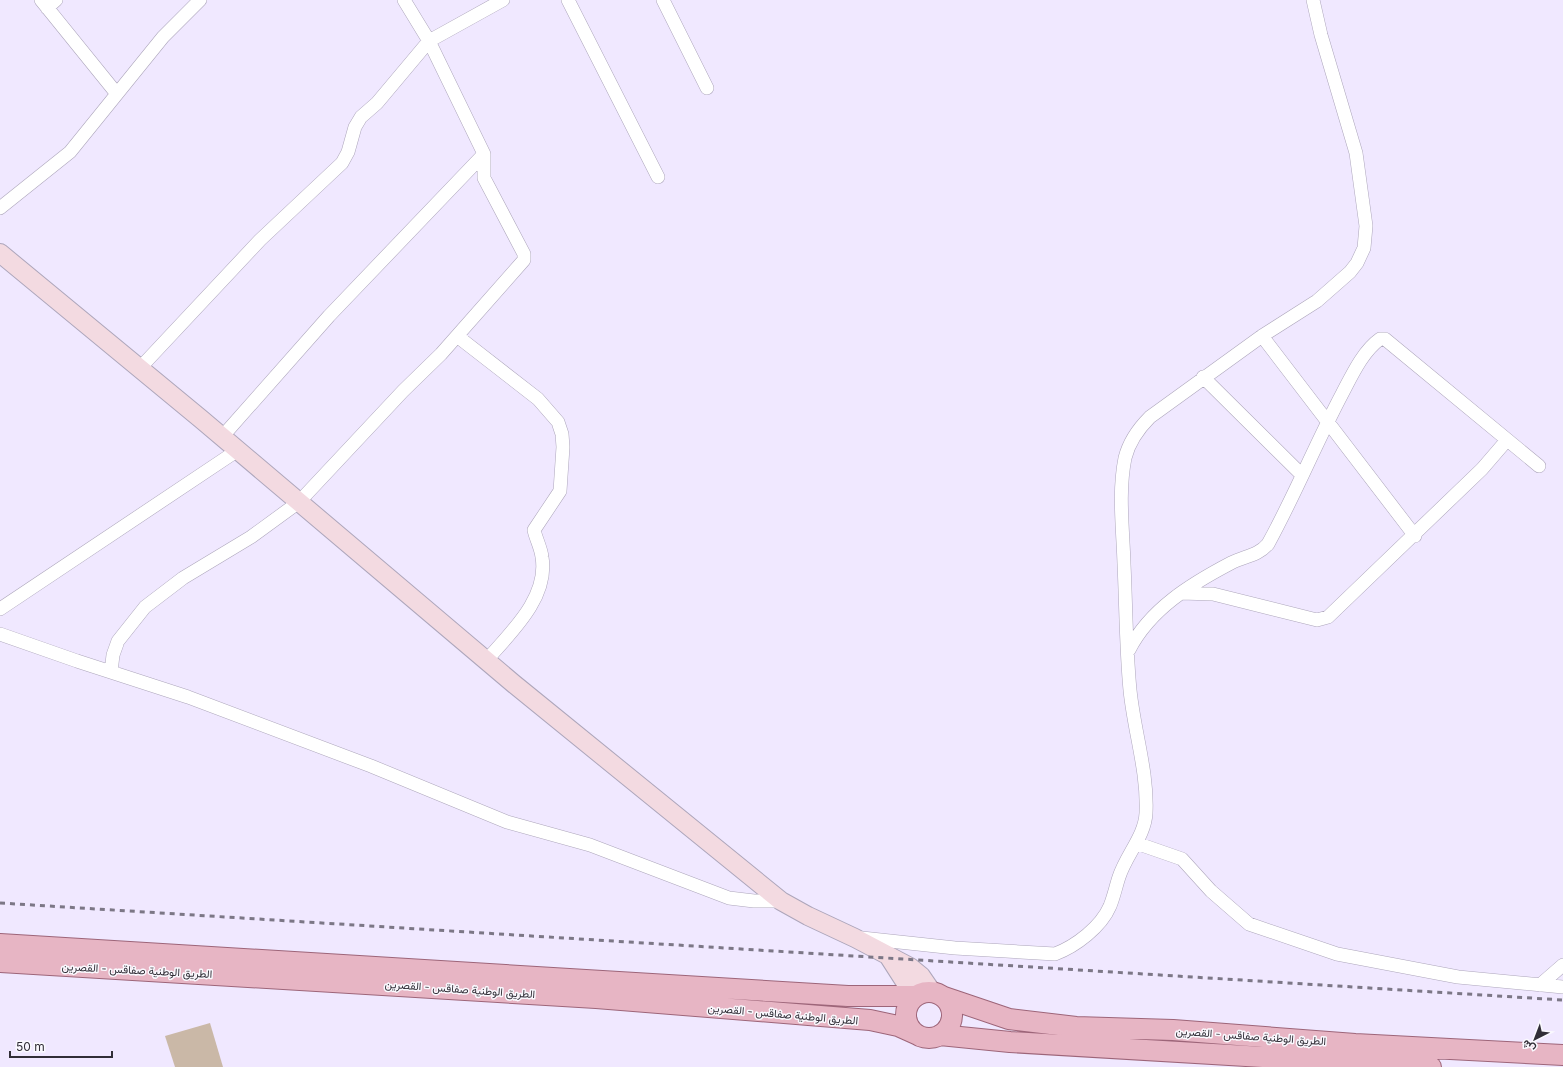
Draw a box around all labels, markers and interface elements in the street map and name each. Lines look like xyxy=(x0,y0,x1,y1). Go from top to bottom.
street label: الطريق الوطنية صفاقس - القصرين xyxy=(61,959,213,981)
street label: الطريق الوطنية صفاقس - القصرين xyxy=(384,977,536,1001)
street label: الطريق الوطنية صفاقس - القصرين xyxy=(707,1000,859,1028)
north arrow xyxy=(1515,1019,1555,1059)
street label: الطريق الوطنية صفاقس - القصرين xyxy=(1175,1024,1327,1048)
scale bar xyxy=(10,1033,112,1059)
text: ش xyxy=(1519,1037,1538,1056)
text: 50 m xyxy=(16,1039,45,1054)

